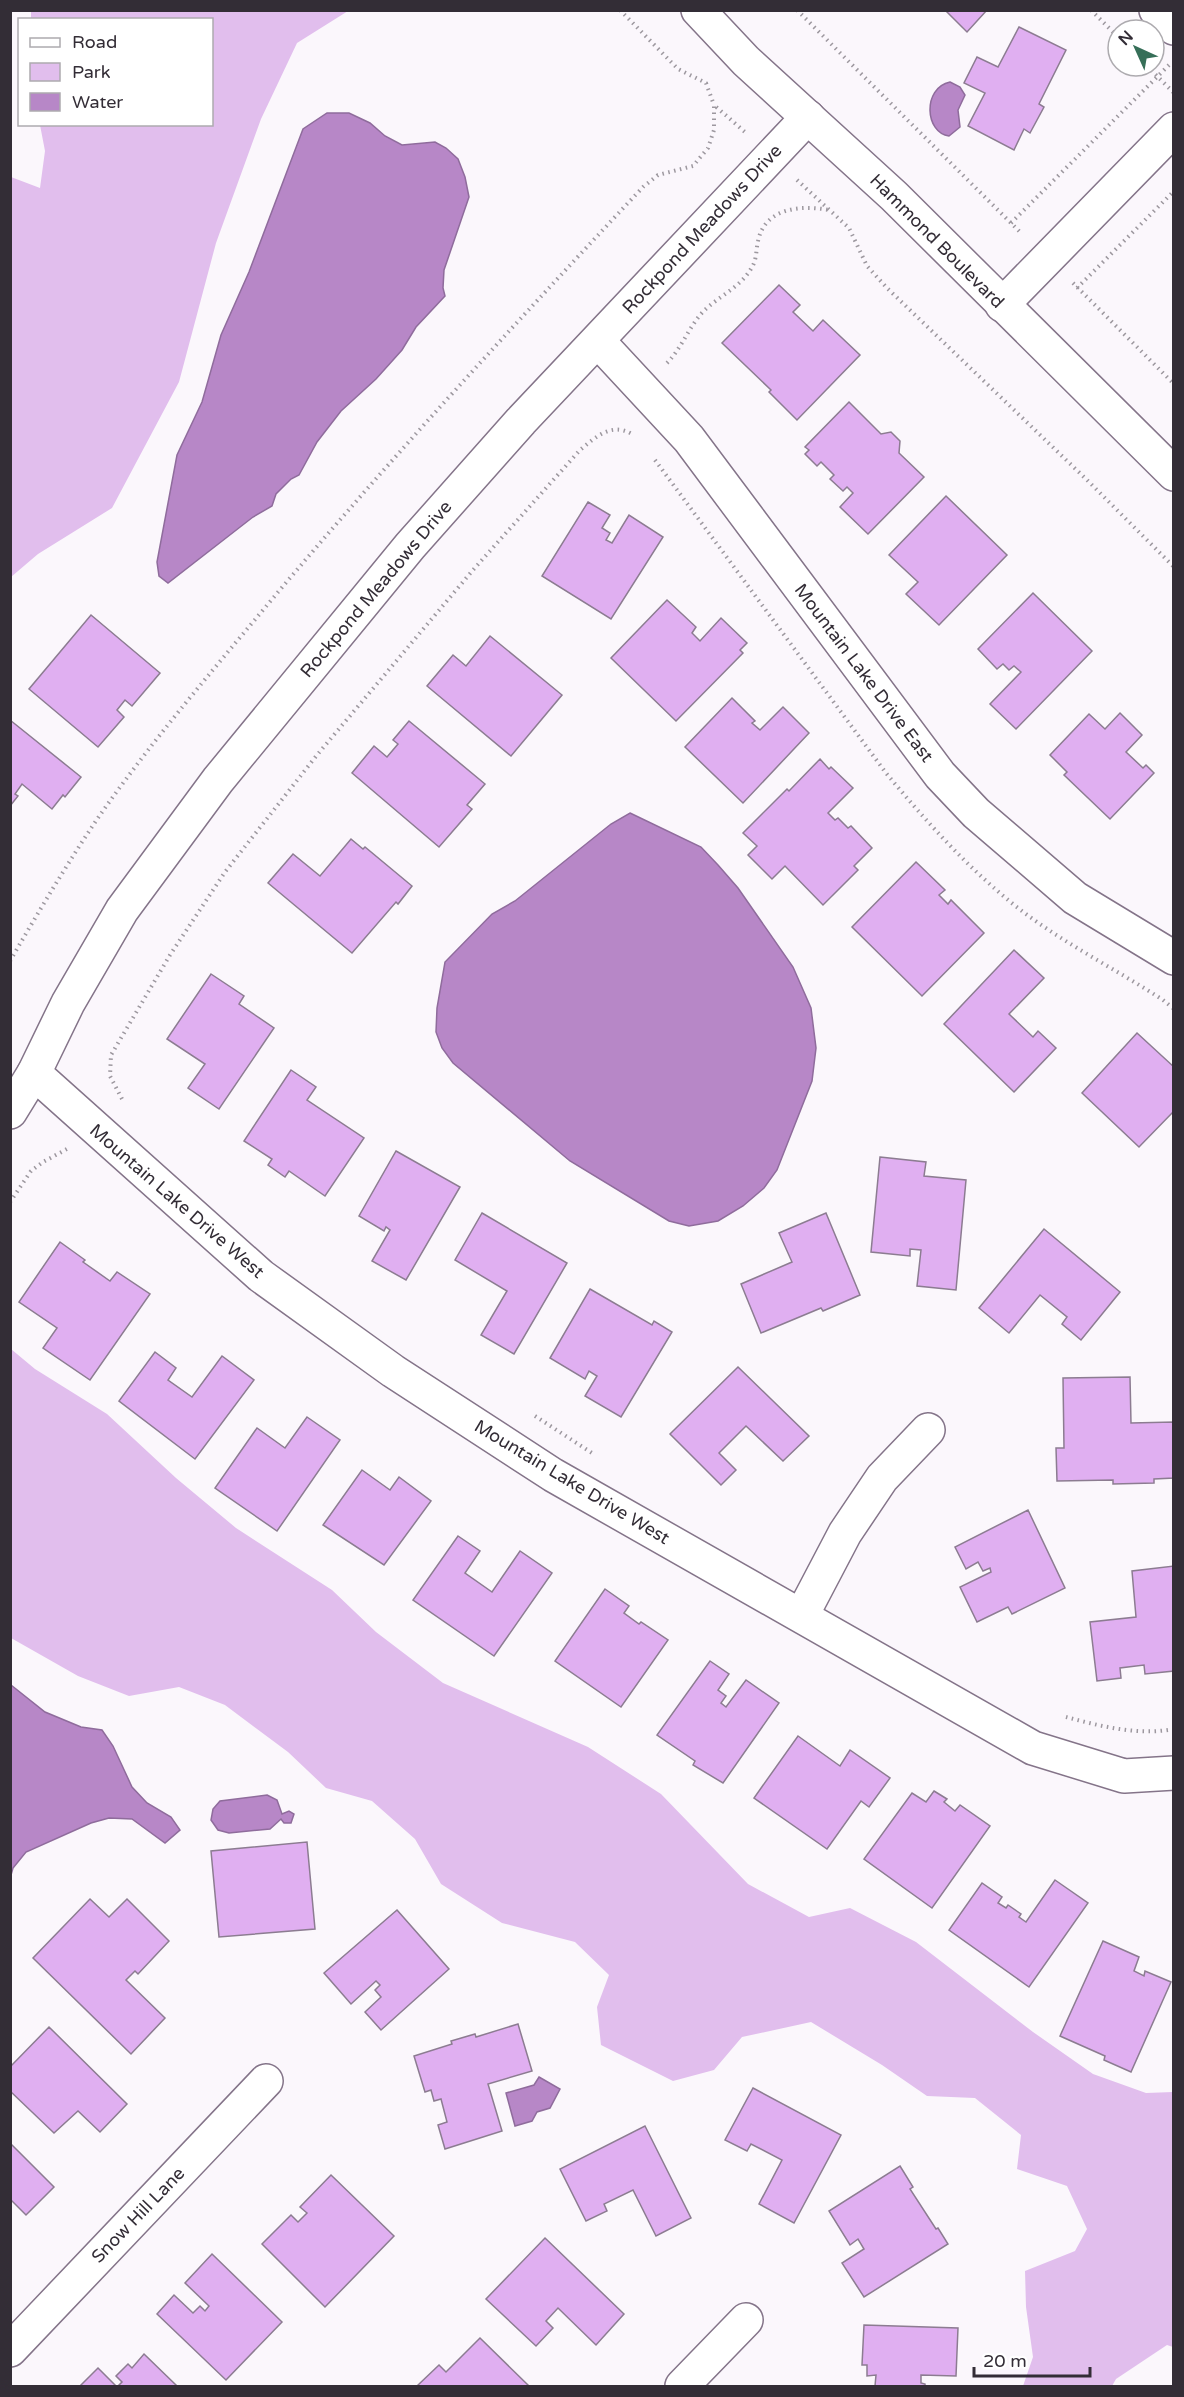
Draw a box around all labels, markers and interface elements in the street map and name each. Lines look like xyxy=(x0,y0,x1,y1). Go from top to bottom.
legend xyxy=(18,18,213,126)
north arrow xyxy=(1106,18,1166,78)
text: N xyxy=(1114,26,1138,50)
text: Road xyxy=(72,31,117,53)
text: Park xyxy=(72,61,111,83)
text: Water xyxy=(72,91,123,113)
street label: Rockpond Meadows Drive xyxy=(618,140,786,318)
street label: Hammond Boulevard xyxy=(865,169,1009,313)
street label: Rockpond Meadows Drive xyxy=(296,496,456,682)
street label: Mountain Lake Drive East xyxy=(790,579,938,767)
street label: Mountain Lake Drive West xyxy=(85,1119,269,1283)
street label: Mountain Lake Drive West xyxy=(470,1415,674,1549)
street label: Snow Hill Lane xyxy=(87,2162,189,2268)
scale bar xyxy=(974,2340,1090,2378)
text: 20 m xyxy=(983,2350,1027,2372)

